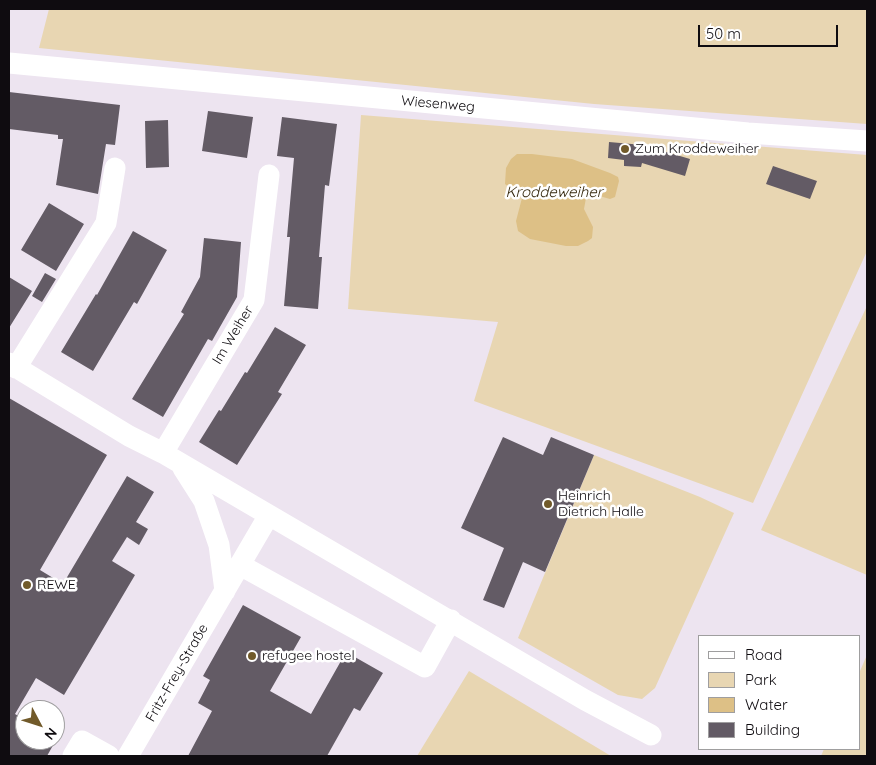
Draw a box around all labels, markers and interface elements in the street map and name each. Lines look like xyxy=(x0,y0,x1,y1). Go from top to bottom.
scale bar xyxy=(701,15,841,47)
text: 50 m xyxy=(706,24,741,43)
street label: Wiesenweg xyxy=(400,92,476,116)
place label: Zum Kroddeweiher xyxy=(635,141,759,157)
marker: Zum Kroddeweiher xyxy=(619,143,631,155)
water label: Kroddeweiher xyxy=(506,183,602,201)
street label: Im Weiher xyxy=(209,303,257,367)
place label: Heinrich Dietrich Halle xyxy=(558,488,644,520)
marker: Heinrich Dietrich Halle xyxy=(542,498,554,510)
place label: REWE xyxy=(37,577,76,593)
marker: REWE xyxy=(21,579,33,591)
street label: Fritz-Frey-Straße xyxy=(142,621,212,725)
legend xyxy=(698,635,861,750)
text: Road xyxy=(745,645,782,664)
place label: refugee hostel xyxy=(262,648,355,664)
marker: refugee hostel xyxy=(246,650,258,662)
text: Park xyxy=(745,670,777,689)
text: Water xyxy=(745,695,788,714)
north arrow xyxy=(15,700,65,750)
text: Building xyxy=(745,720,800,739)
text: N xyxy=(41,724,61,744)

